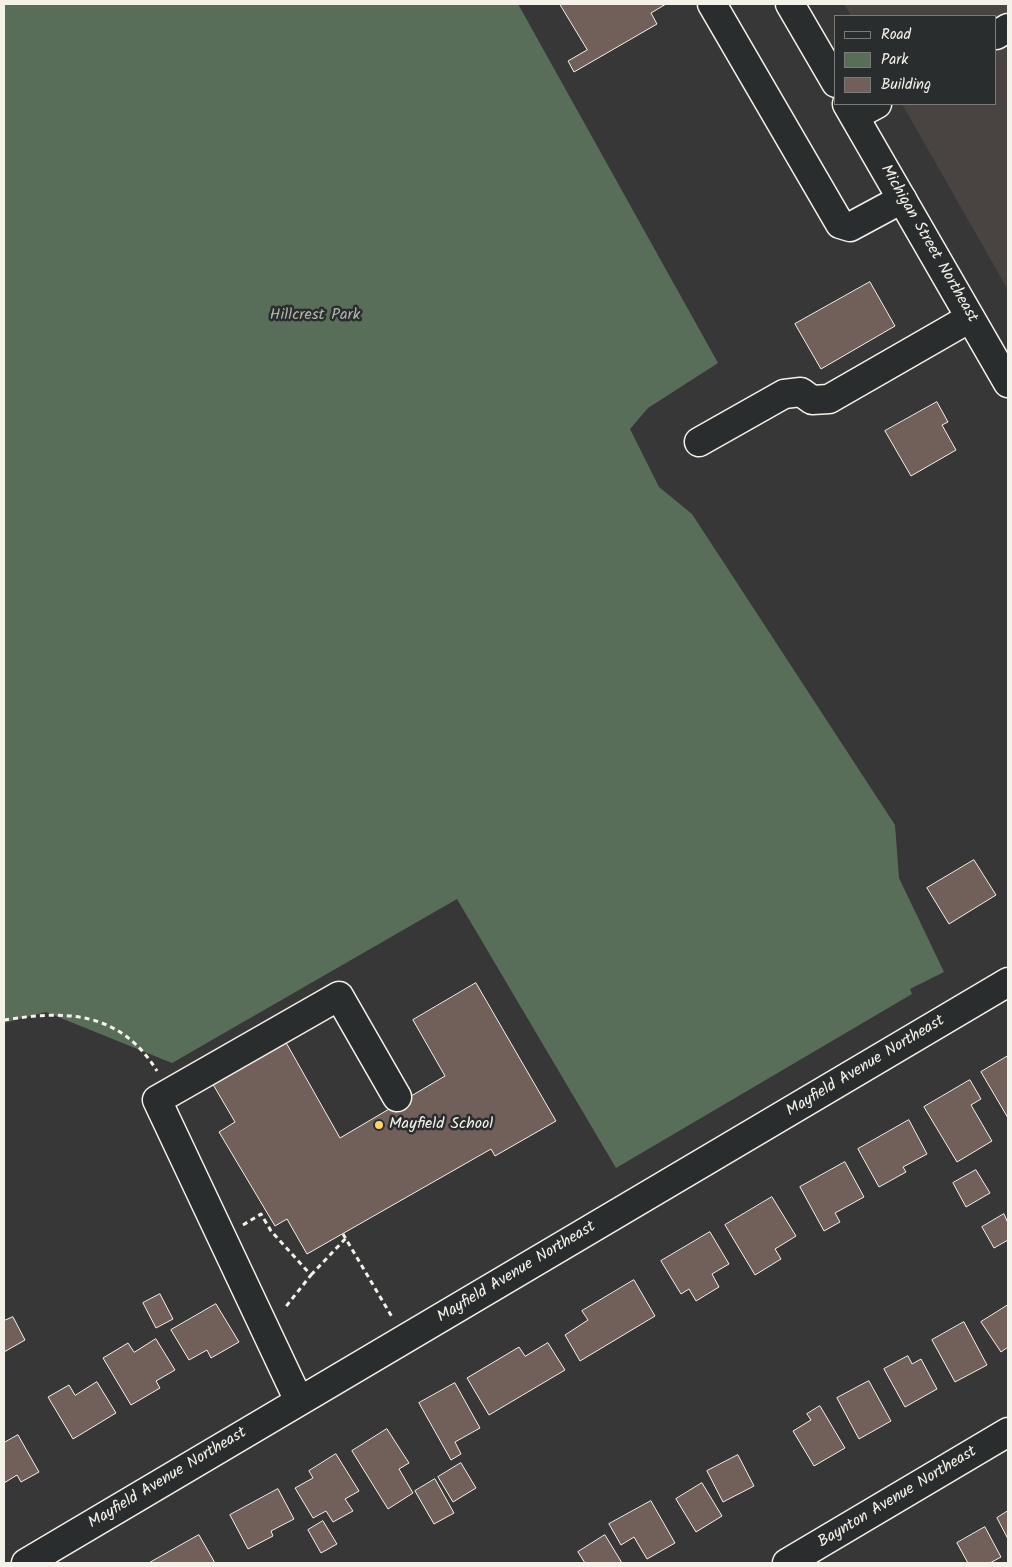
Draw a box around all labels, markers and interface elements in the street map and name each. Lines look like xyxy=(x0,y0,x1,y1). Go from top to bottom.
legend xyxy=(834,15,997,105)
text: Road xyxy=(881,23,911,47)
text: Park xyxy=(881,48,908,72)
text: Building xyxy=(881,73,931,97)
street label: Michigan Street Northeast xyxy=(875,162,981,326)
park label: Hillcrest Park xyxy=(270,306,360,326)
street label: Mayfield Avenue Northeast xyxy=(783,1012,949,1122)
place label: Mayfield School xyxy=(389,1115,493,1135)
marker: Mayfield School xyxy=(373,1119,385,1131)
street label: Mayfield Avenue Northeast xyxy=(434,1218,600,1328)
street label: Mayfield Avenue Northeast xyxy=(85,1424,251,1534)
street label: Baynton Avenue Northeast xyxy=(815,1443,981,1553)

